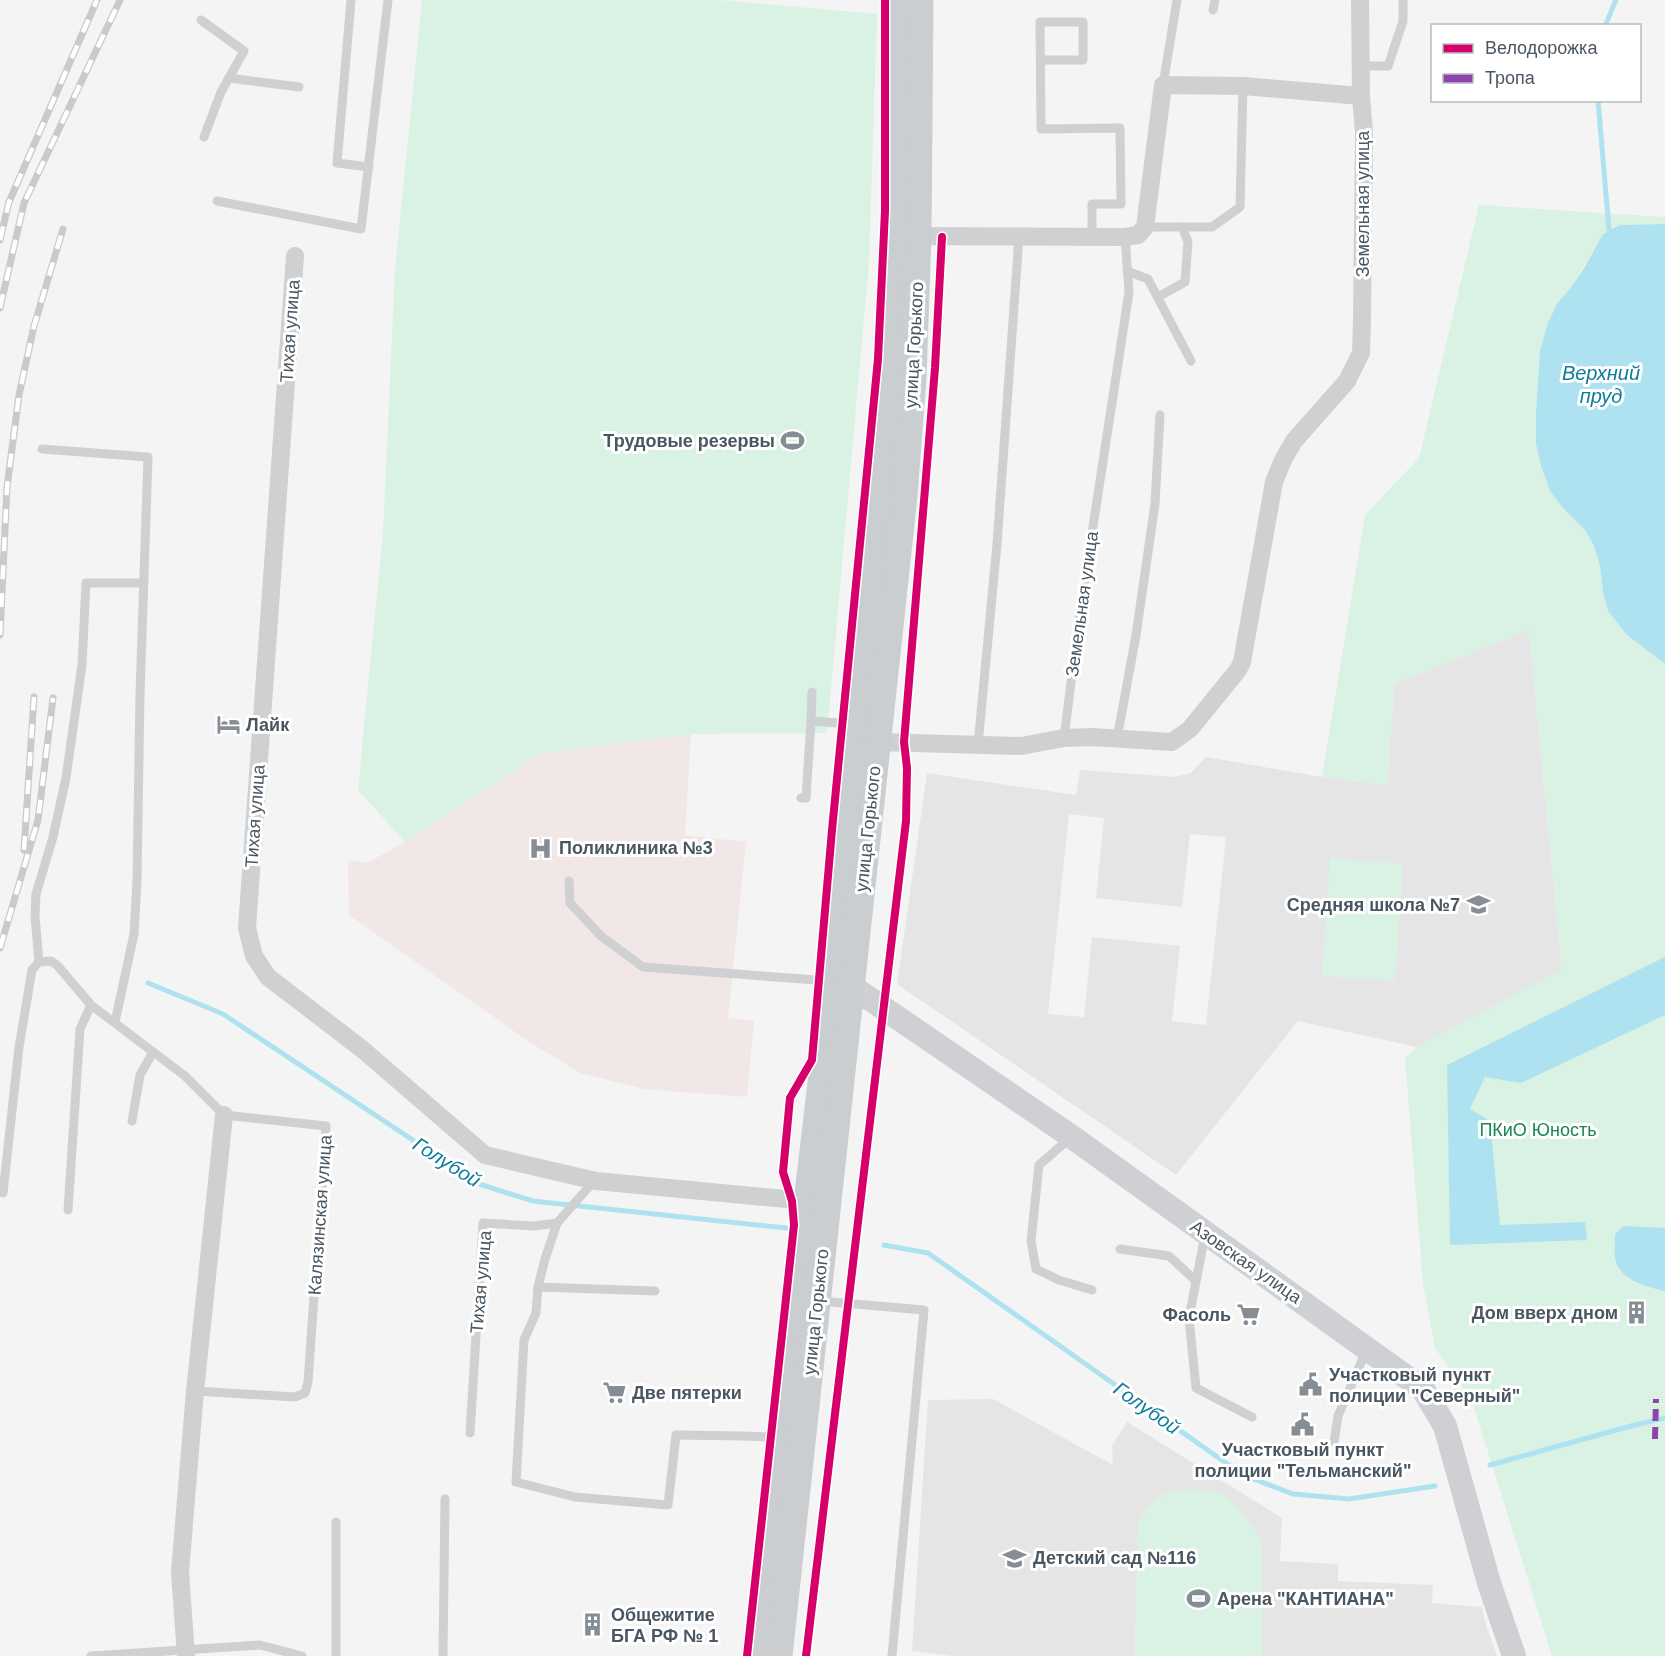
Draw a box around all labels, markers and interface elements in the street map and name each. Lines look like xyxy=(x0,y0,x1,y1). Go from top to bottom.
legend xyxy=(1431,24,1641,102)
text: Велодорожка xyxy=(1485,38,1598,58)
text: Тропа xyxy=(1485,68,1536,88)
street label: Земельная улица xyxy=(1353,130,1373,277)
street label: Тихая улица xyxy=(276,278,304,383)
street label: улица Горького xyxy=(901,281,927,409)
water label: Верхний пруд xyxy=(1562,362,1640,407)
sports icon: Трудовые резервы xyxy=(780,428,806,454)
place label: Трудовые резервы xyxy=(603,431,775,451)
street label: Земельная улица xyxy=(1062,529,1102,678)
hotel icon: Лайк xyxy=(215,712,241,738)
place label: Лайк xyxy=(246,715,290,735)
street label: Тихая улица xyxy=(241,763,269,868)
street label: улица Горького xyxy=(851,765,885,893)
hospital icon: Поликлиника №3 xyxy=(528,835,554,861)
place label: Поликлиника №3 xyxy=(559,838,713,858)
school or university icon: Средняя школа №7 xyxy=(1465,892,1491,918)
place label: Средняя школа №7 xyxy=(1287,895,1460,915)
park label: ПКиО Юность xyxy=(1479,1120,1597,1140)
street label: Калязинская улица xyxy=(304,1133,336,1296)
water label: Голубой xyxy=(409,1133,485,1191)
street label: Азовская улица xyxy=(1187,1216,1306,1308)
street label: Тихая улица xyxy=(467,1229,496,1334)
street label: улица Горького xyxy=(799,1248,833,1376)
building icon: Дом вверх дном xyxy=(1623,1300,1649,1326)
supermarket icon: Фасоль xyxy=(1236,1302,1262,1328)
place label: Дом вверх дном xyxy=(1472,1303,1618,1323)
place label: Фасоль xyxy=(1163,1305,1231,1325)
place label: Участковый пункт полиции "Северный" xyxy=(1329,1365,1520,1406)
public building icon: Участковый пункт полиции "Северный" xyxy=(1298,1372,1324,1398)
water label: Голубой xyxy=(1110,1377,1184,1439)
supermarket icon: Две пятерки xyxy=(601,1380,627,1406)
place label: Две пятерки xyxy=(632,1383,742,1403)
public building icon: Участковый пункт полиции "Тельманский" xyxy=(1290,1411,1316,1437)
place label: Участковый пункт полиции "Тельманский" xyxy=(1195,1440,1411,1481)
school or university icon: Детский сад №116 xyxy=(1002,1545,1028,1571)
place label: Детский сад №116 xyxy=(1033,1548,1196,1568)
sports icon: Арена "КАНТИАНА" xyxy=(1186,1586,1212,1612)
place label: Арена "КАНТИАНА" xyxy=(1217,1589,1394,1609)
place label: Общежитие БГА РФ № 1 xyxy=(611,1605,718,1646)
building icon: Общежитие БГА РФ № 1 xyxy=(580,1612,606,1638)

